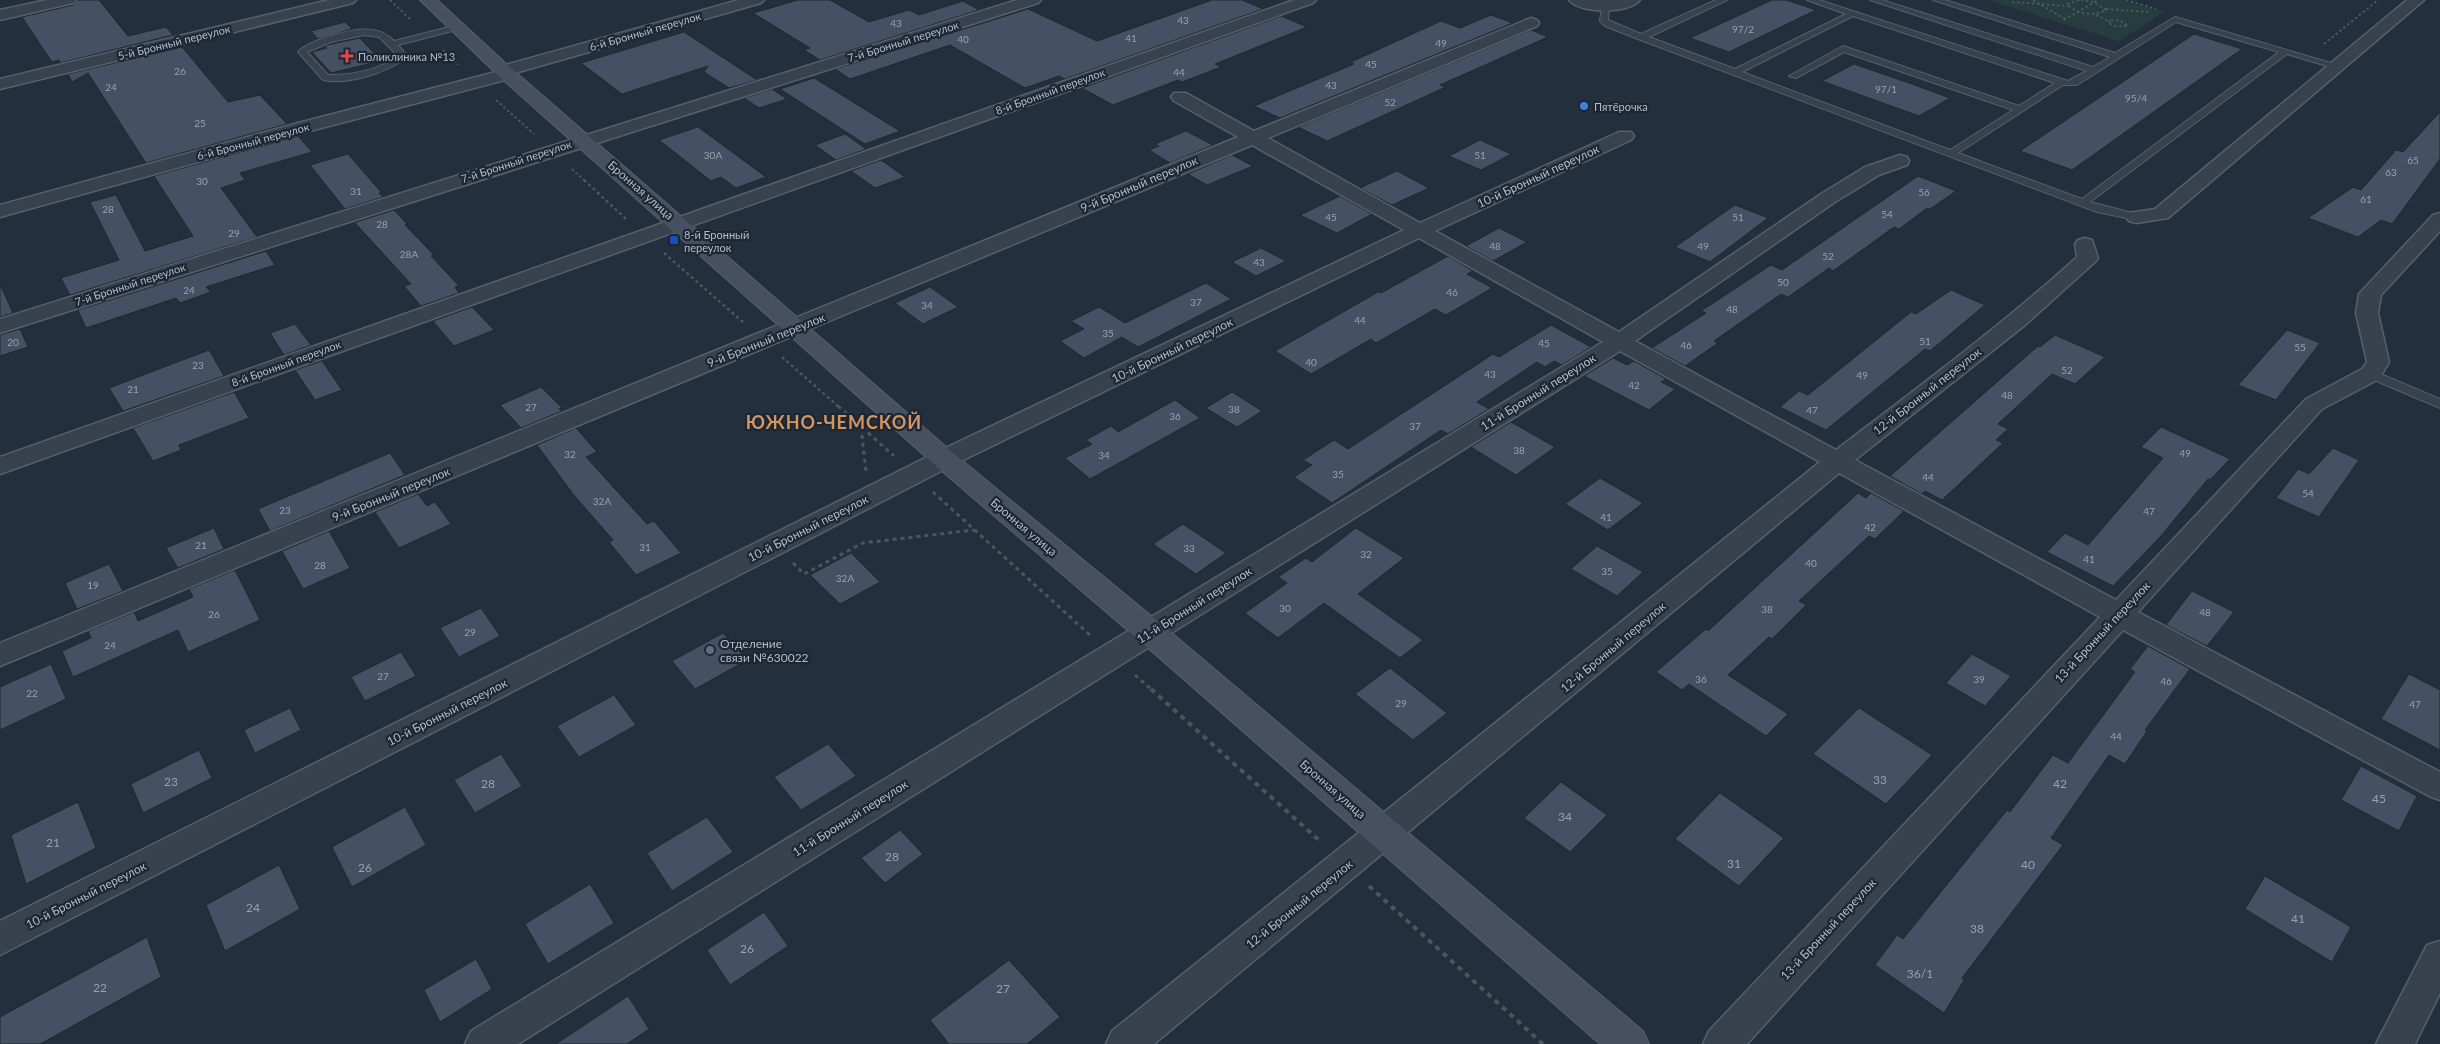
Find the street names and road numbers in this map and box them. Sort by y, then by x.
street label: 6-й Бронный переулок [588,9,703,53]
street label: 7-й Бронный переулок [846,18,960,64]
street label: 5-й Бронный переулок [116,22,232,62]
street label: 8-й Бронный переулок [993,65,1107,117]
street label: 6-й Бронный переулок [196,120,311,162]
street label: 7-й Бронный переулок [459,137,573,185]
street label: 10-й Бронный переулок [1475,141,1602,211]
street label: 9-й Бронный переулок [1078,152,1201,216]
street label: Бронная улица [605,157,677,223]
street label: 7-й Бронный переулок [73,260,187,308]
street label: 9-й Бронный переулок [705,309,828,371]
street label: 10-й Бронный переулок [1109,314,1236,386]
street label: 8-й Бронный переулок [229,337,343,389]
street label: 12-й Бронный переулок [1870,344,1985,438]
street label: 11-й Бронный переулок [1478,350,1599,434]
street label: 9-й Бронный переулок [330,463,453,525]
street label: 10-й Бронный переулок [745,491,871,565]
street label: Бронная улица [988,495,1060,559]
street label: 11-й Бронный переулок [1134,563,1255,647]
street label: 13-й Бронный переулок [2051,578,2153,686]
street label: 12-й Бронный переулок [1557,598,1669,696]
street label: 10-й Бронный переулок [384,675,510,749]
street label: Бронная улица [1297,756,1369,822]
street label: 11-й Бронный переулок [790,776,911,860]
street label: 12-й Бронный переулок [1243,856,1356,952]
street label: 10-й Бронный переулок [23,858,149,932]
street label: 13-й Бронный переулок [1777,875,1879,983]

